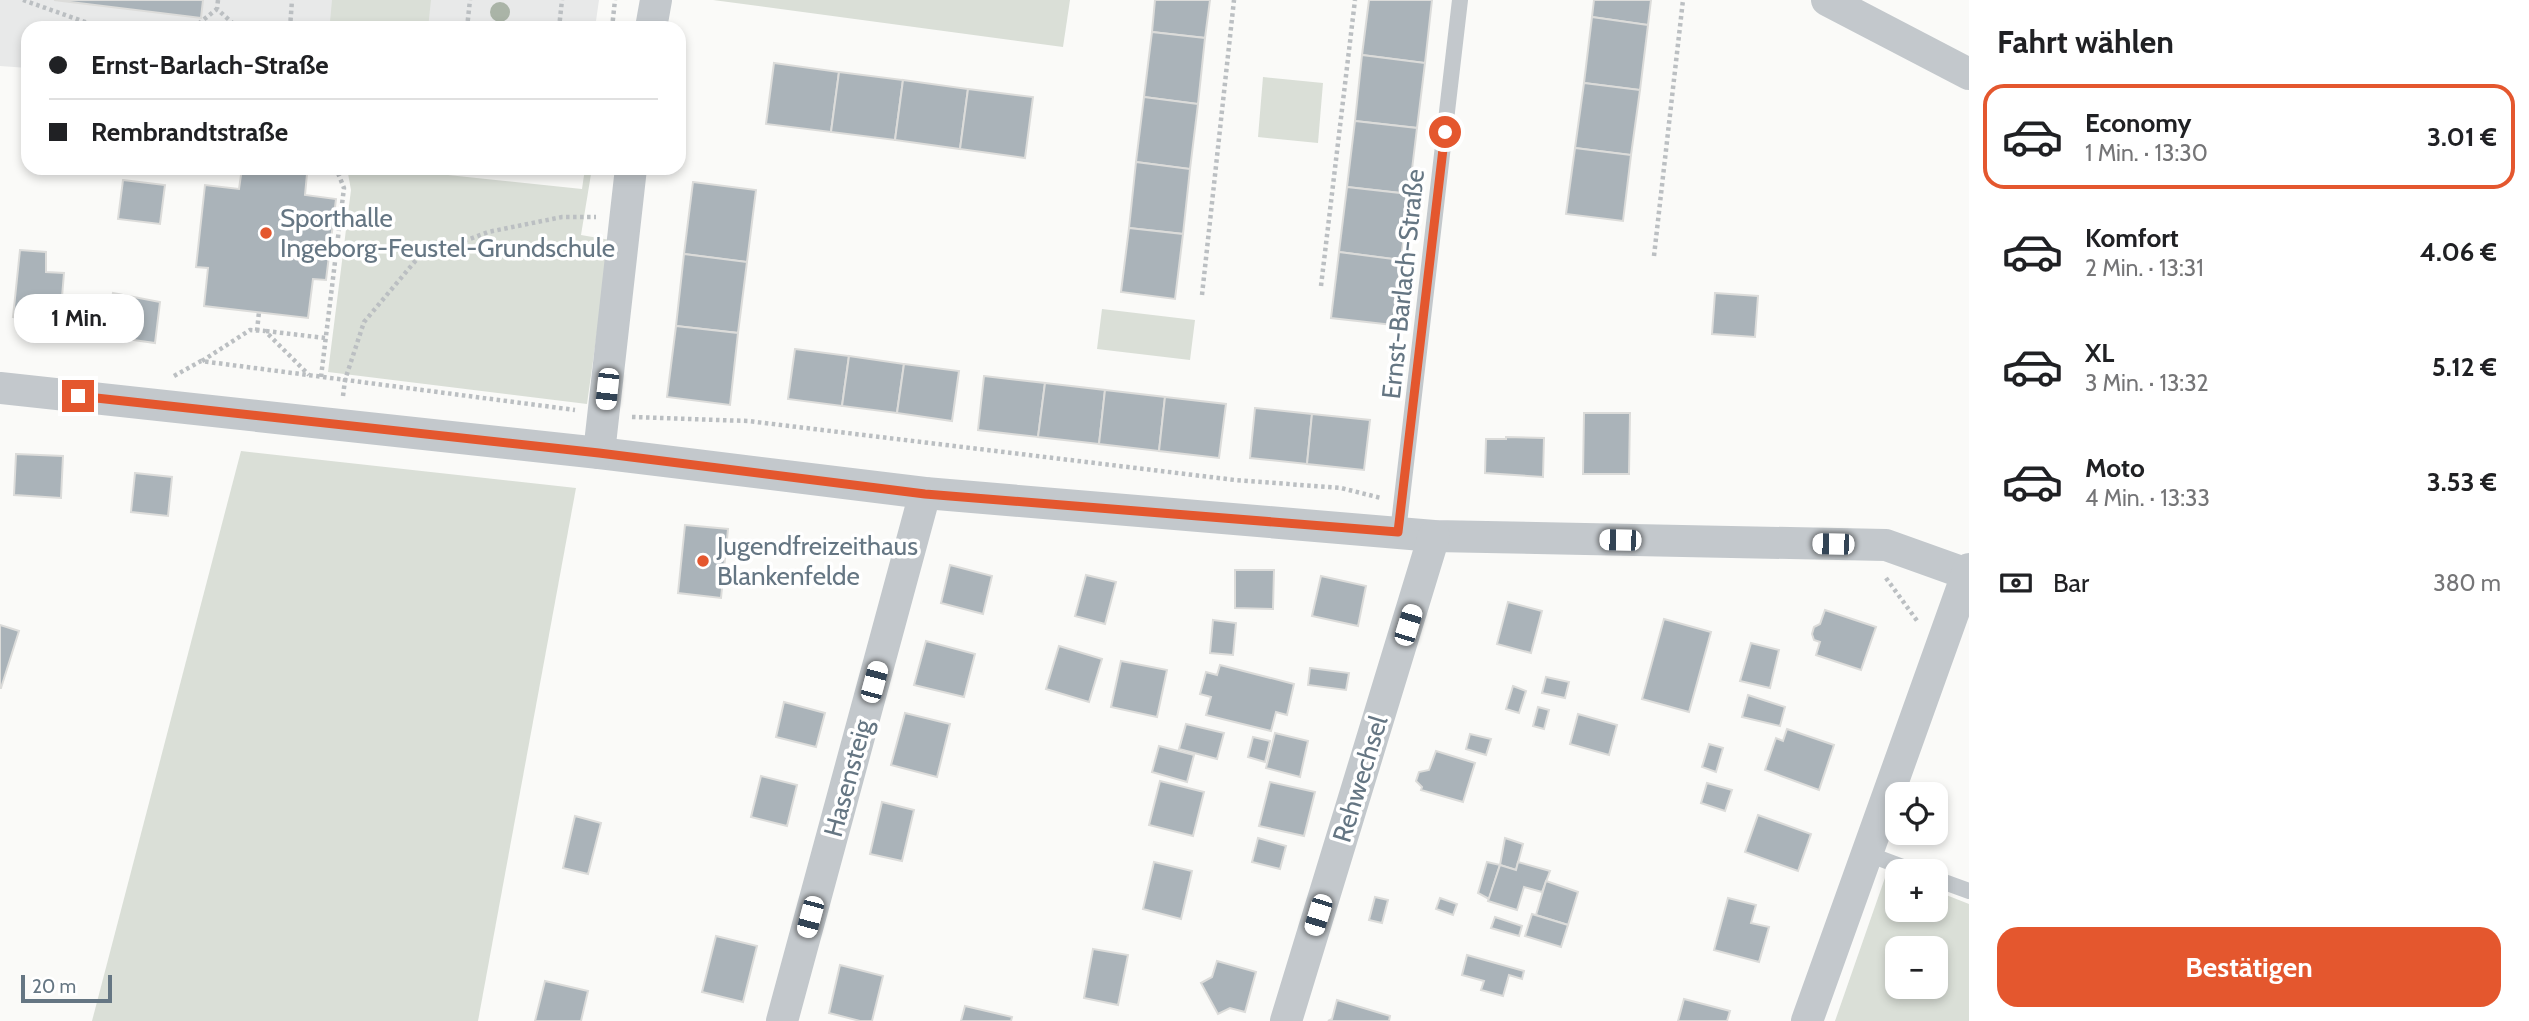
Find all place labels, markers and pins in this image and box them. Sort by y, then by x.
place label: Sporthalle Ingeborg-Feustel-Grundschule [280,202,615,264]
marker: Sporthalle Ingeborg-Feustel-Grundschule [258,225,274,241]
place label: Jugendfreizeithaus Blankenfelde [716,530,918,592]
marker: Jugendfreizeithaus Blankenfelde [695,553,711,569]

